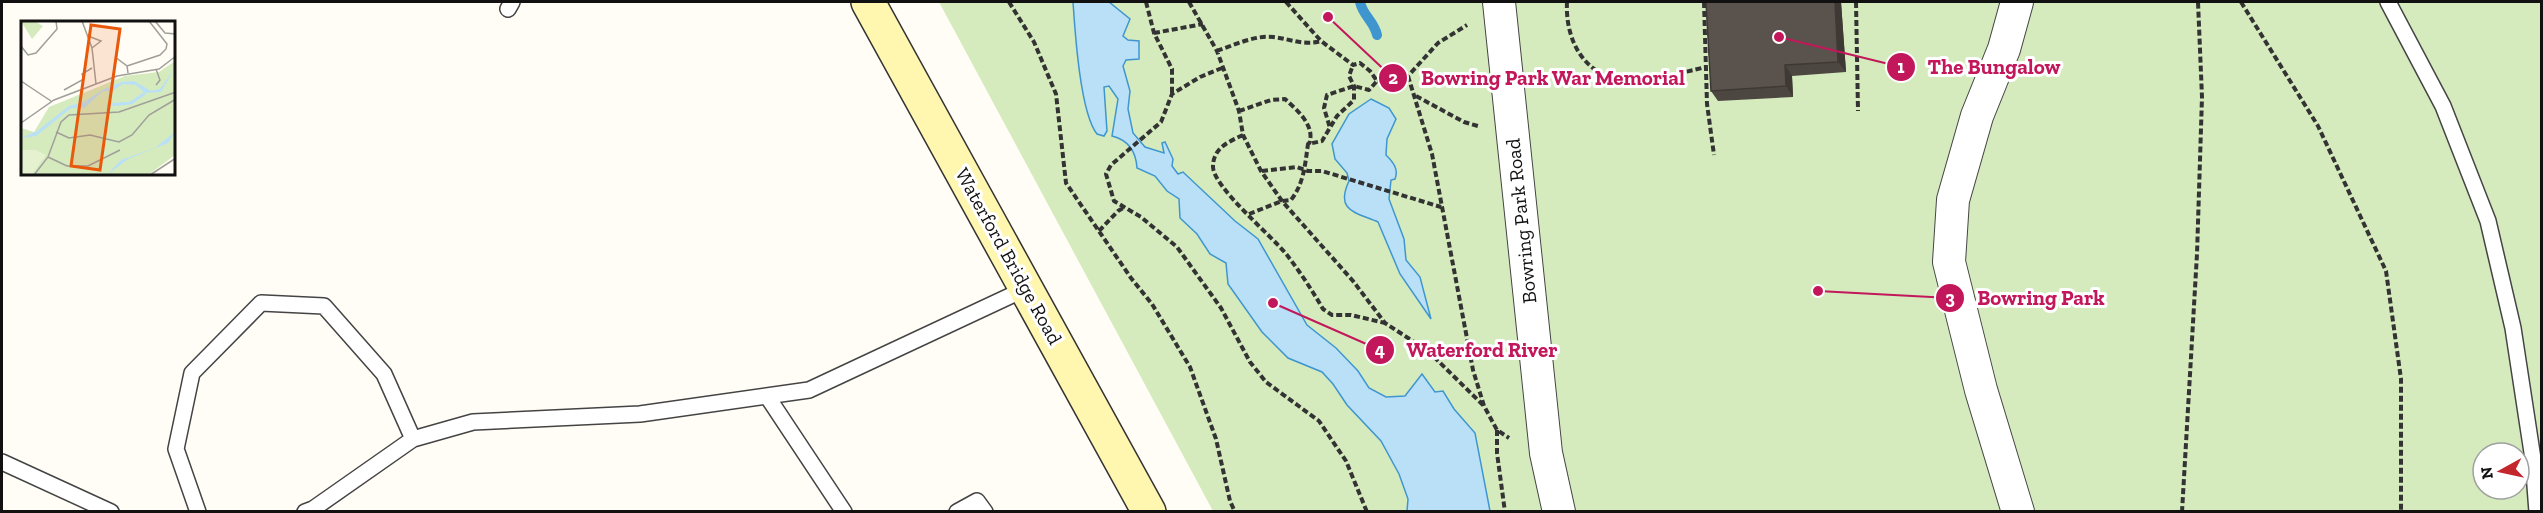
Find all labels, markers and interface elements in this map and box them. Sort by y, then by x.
inset map [21,21,176,176]
callout: The Bungalow [1886,47,2073,86]
text: The Bungalow [1928,54,2061,79]
text: 1 [1897,56,1905,78]
callout: Bowring Park War Memorial [1378,58,1697,97]
text: Bowring Park War Memorial [1421,65,1685,90]
text: 2 [1388,67,1398,89]
street label: Bowring Park Road [1500,137,1542,305]
street label: Waterford Bridge Road [950,164,1068,348]
callout: Bowring Park [1935,279,2116,318]
text: Bowring Park [1977,285,2105,310]
text: 3 [1945,287,1955,309]
callout: Waterford River [1365,330,1570,369]
text: Waterford River [1407,337,1557,362]
text: 4 [1375,339,1385,361]
north arrow [2471,441,2531,501]
text: N [2476,466,2497,480]

